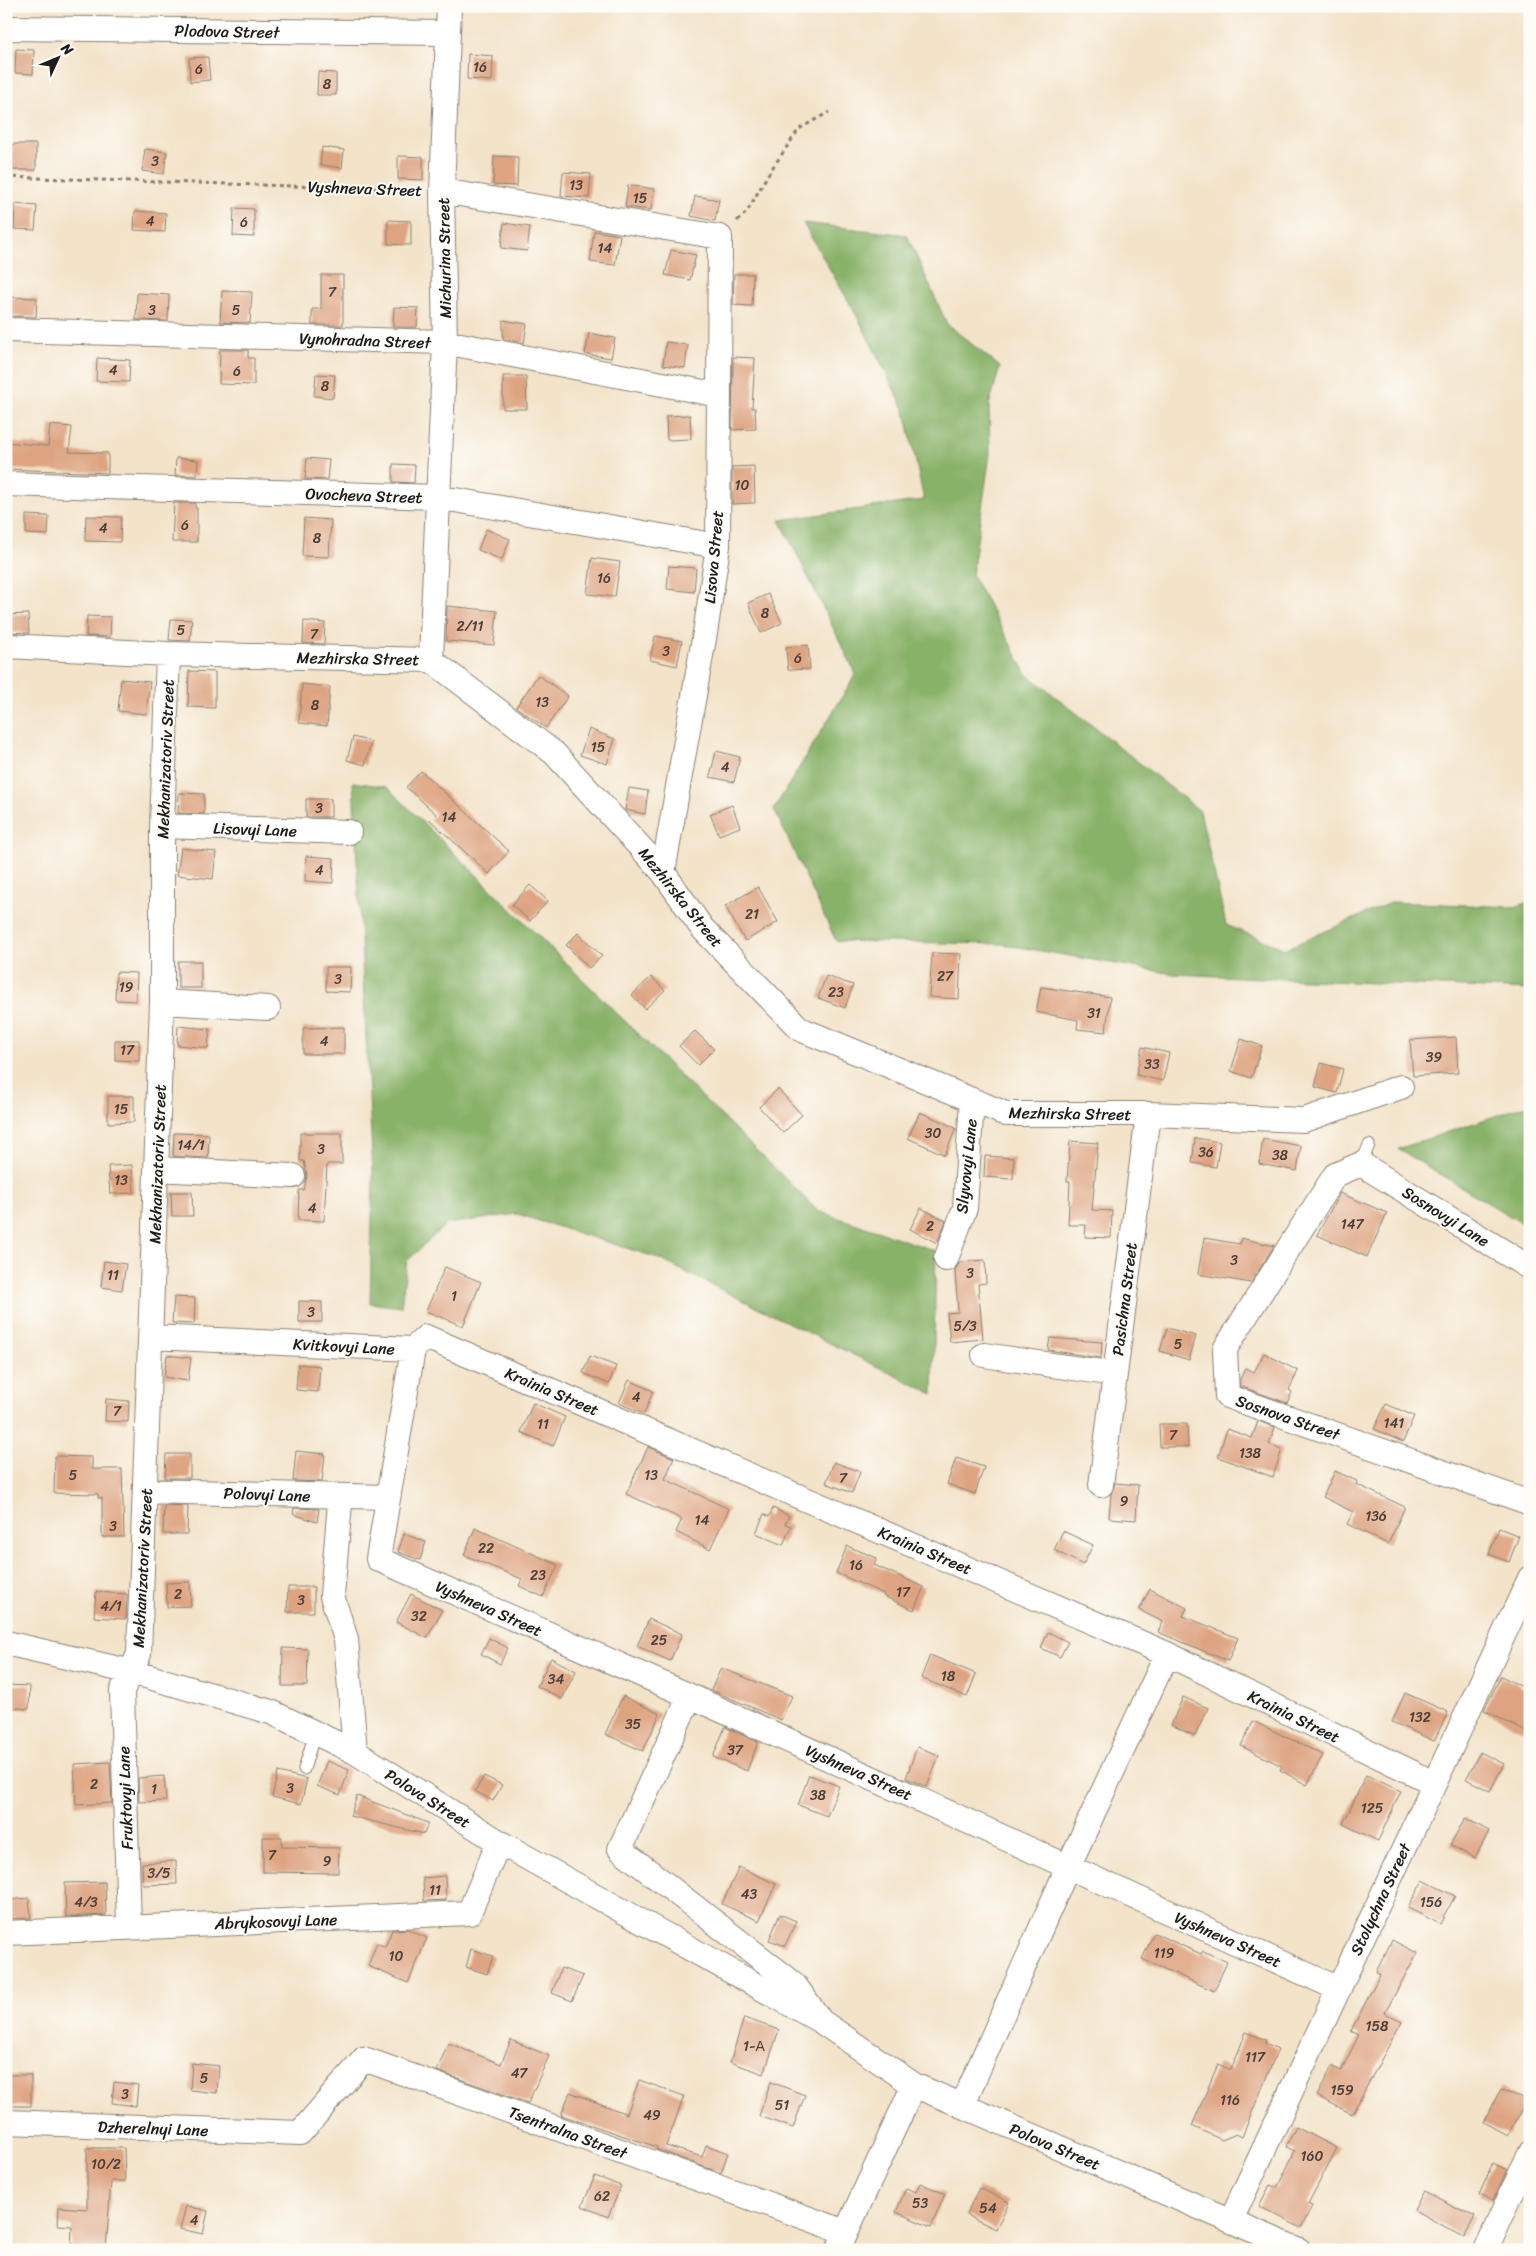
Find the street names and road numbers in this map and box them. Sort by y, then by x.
street label: Plodova Street [174,16,280,47]
street label: Vyshneva Street [307,172,423,205]
street label: Michurina Street [429,197,460,319]
street label: Vynohradna Street [299,324,432,357]
street label: Ovocheva Street [305,479,423,512]
street label: Lisova Street [695,509,732,605]
street label: Mezhirska Street [296,643,420,674]
street label: Mekhanizatoriv Street [148,679,183,839]
street label: Lisovyi Lane [213,814,297,845]
street label: Mezhirska Street [631,840,731,954]
street label: Mekhanizatoriv Street [140,1084,175,1244]
street label: Mezhirska Street [1008,1098,1132,1129]
street label: Slyvovyi Lane [947,1117,986,1215]
street label: Sosnovyi Lane [1396,1178,1495,1255]
street label: Pasichna Street [1103,1241,1146,1357]
street label: Kvitkovyi Lane [292,1329,396,1364]
street label: Krainia Street [500,1359,603,1424]
street label: Sosnova Street [1232,1386,1344,1449]
street label: Polovyi Lane [223,1478,311,1511]
street label: Mekhanizatoriv Street [124,1488,161,1649]
street label: Krainia Street [873,1518,976,1583]
street label: Vyshneva Street [431,1572,547,1645]
street label: Krainia Street [1243,1682,1345,1751]
street label: Vyshneva Street [801,1736,917,1809]
street label: Fruktovyi Lane [109,1746,142,1850]
street label: Polova Street [379,1761,476,1836]
street label: Stolychna Street [1342,1838,1419,1960]
street label: Vyshneva Street [1170,1903,1286,1976]
street label: Abrykosovyi Lane [213,1905,338,1938]
street label: Tsentralna Street [504,2098,632,2168]
street label: Dzherelnyi Lane [97,2112,209,2145]
street label: Polova Street [1005,2114,1105,2179]

